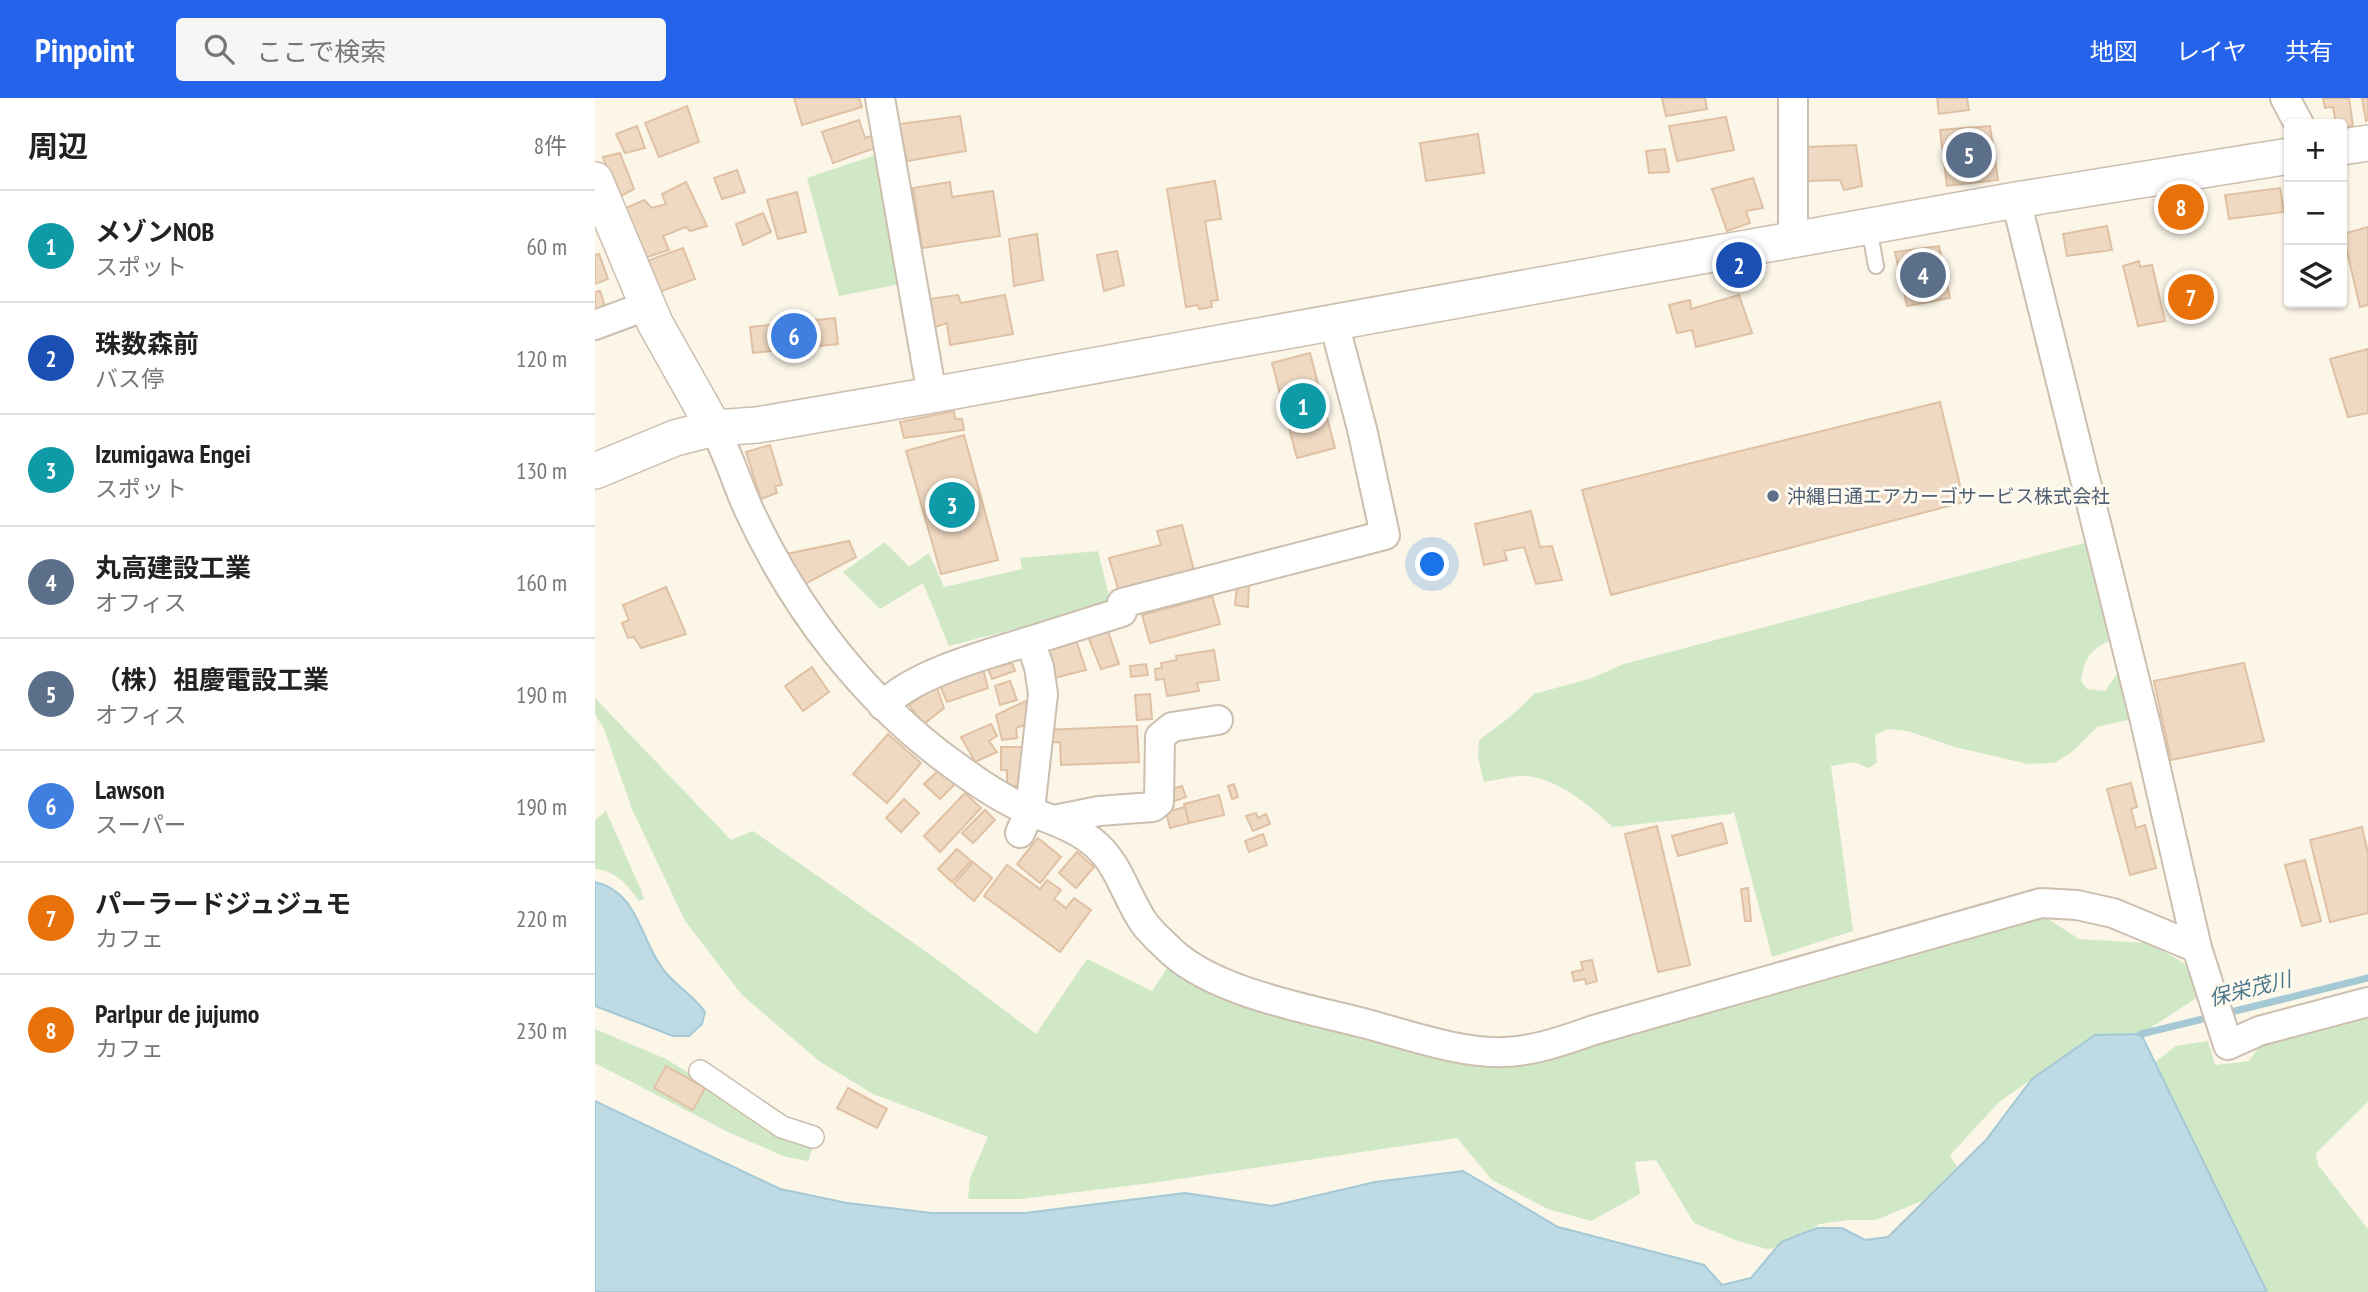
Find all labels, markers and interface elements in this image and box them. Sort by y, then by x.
search box [176,18,666,81]
text: Pinpoint [35,28,134,71]
icon: search [200,30,238,68]
text: ここで検索 [256,35,386,68]
text: 地図 [2090,36,2138,67]
text: レイヤ [2176,36,2247,67]
text: 共有 [2285,36,2333,67]
map controls [2284,119,2347,308]
button: + [2284,119,2347,182]
text: 周辺 [28,126,88,165]
pin: 5 [1946,129,1992,181]
text: 8件 [534,131,567,160]
pin: 8 [2158,181,2204,233]
button: − [2284,182,2347,245]
text: メゾンNOB [95,215,214,248]
text: 1 [46,232,57,261]
text: 60 m [526,232,567,261]
pin: 2 [1716,239,1762,291]
button: layers [2284,245,2347,308]
pin: 4 [1900,249,1946,301]
text: スポット [95,252,187,281]
pin: 7 [2168,271,2214,323]
pin: 6 [771,310,817,362]
text: 珠数森前 [95,327,199,360]
text: 2 [46,344,57,373]
text: 120 m [516,344,567,373]
text: バス停 [95,364,164,393]
pin: 1 [1280,380,1326,432]
text: Izumigawa Engei [95,437,251,470]
text: 3 [46,456,57,485]
text: 130 m [516,456,567,485]
text: スポット [95,474,187,503]
pin: 3 [929,479,975,531]
place label: 沖縄日通エアカーゴサービス株式会社 [1787,484,2110,508]
marker: 沖縄日通エアカーゴサービス株式会社 [1765,488,1781,504]
your location [1415,547,1449,581]
text: 丸高建設工業 [95,551,251,584]
text: 4 [46,568,57,597]
text: 160 m [516,568,567,597]
text: オフィス [95,588,187,617]
text: （株）祖慶電設工業 [95,663,329,696]
text: 5 [46,680,57,709]
text: 190 m [516,680,567,709]
text: オフィス [95,700,187,729]
text: Lawson [95,773,165,806]
text: 6 [46,792,57,821]
text: 190 m [516,792,567,821]
text: スーパー [95,810,187,839]
text: パーラードジュジュモ [95,887,351,920]
text: 7 [46,904,57,933]
text: 220 m [516,904,567,933]
text: カフェ [95,924,164,953]
water label: 保栄茂川 [2206,965,2296,1012]
text: Parlpur de jujumo [95,997,259,1030]
text: 8 [46,1016,57,1045]
text: 230 m [516,1016,567,1045]
text: カフェ [95,1034,164,1063]

